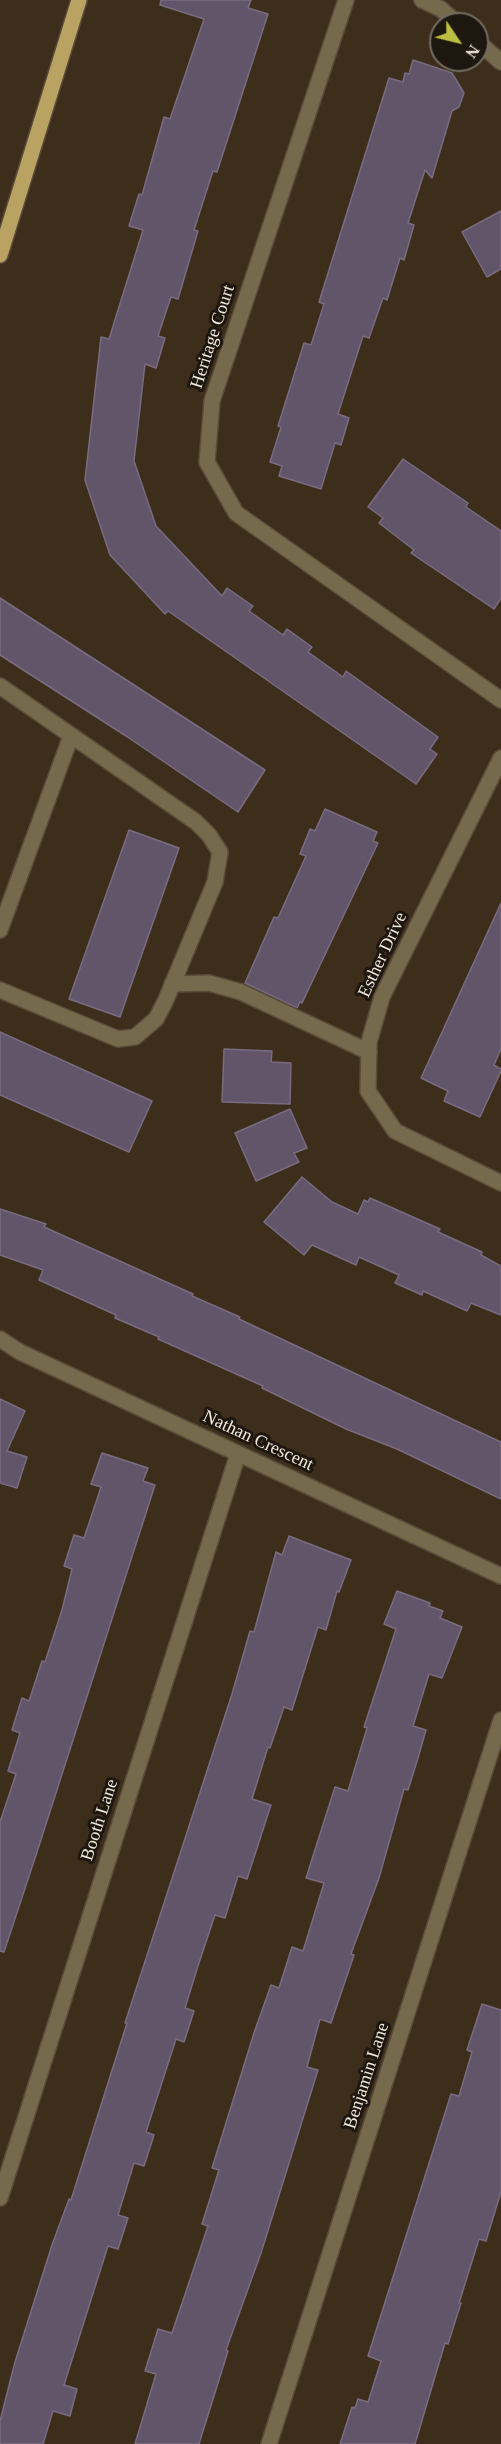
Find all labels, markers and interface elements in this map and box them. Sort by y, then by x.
north arrow [429,12,489,72]
text: N [462,42,483,61]
street label: Heritage Court [186,283,240,391]
street label: Esther Drive [354,909,412,1001]
street label: Nathan Crescent [199,1406,317,1476]
street label: Booth Lane [77,1776,123,1864]
street label: Benjamin Lane [340,2020,394,2132]

